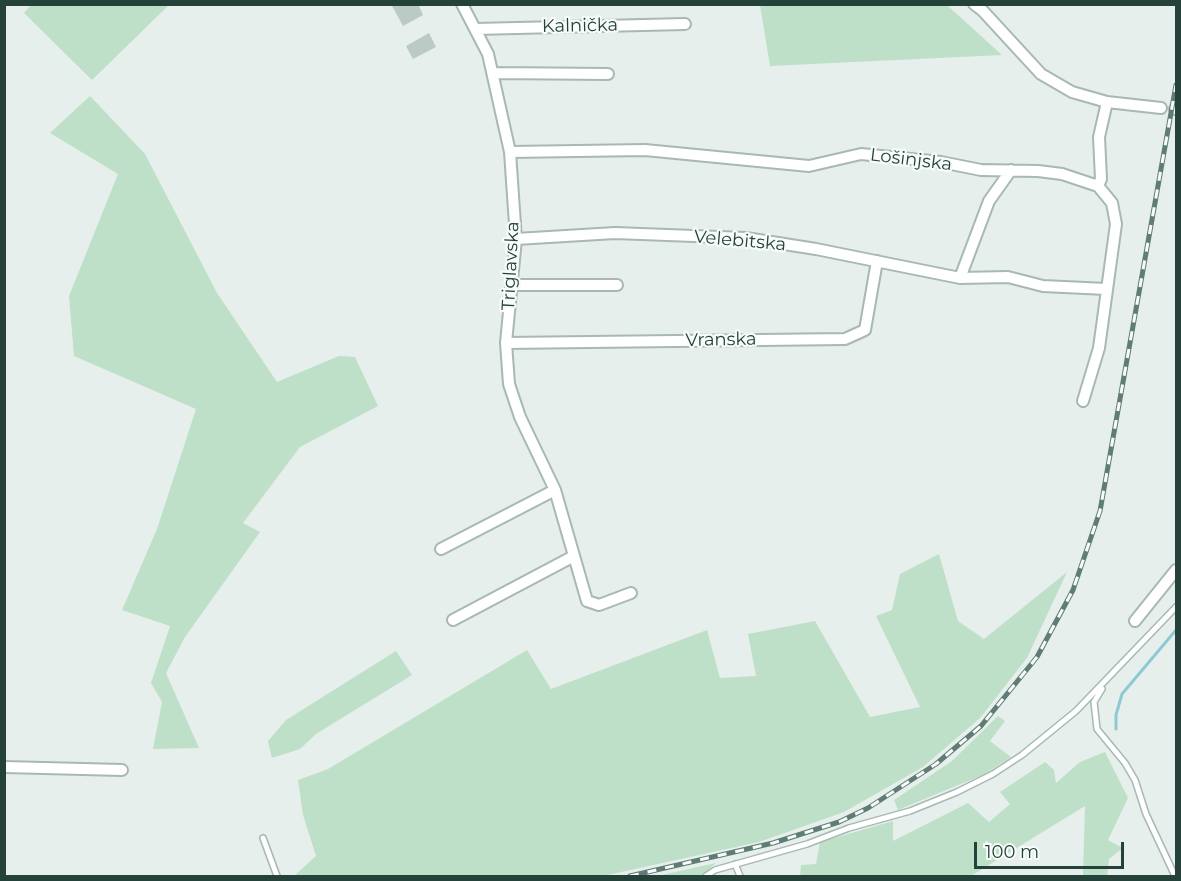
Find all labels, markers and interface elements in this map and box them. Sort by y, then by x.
street label: Kalnička [542,15,618,37]
street label: Lošinjska [869,144,953,176]
street label: Triglavska [498,221,524,311]
street label: Velebitska [693,226,787,256]
street label: Vranska [685,329,757,351]
scale bar [977,830,1127,868]
text: 100 m [985,841,1039,863]

